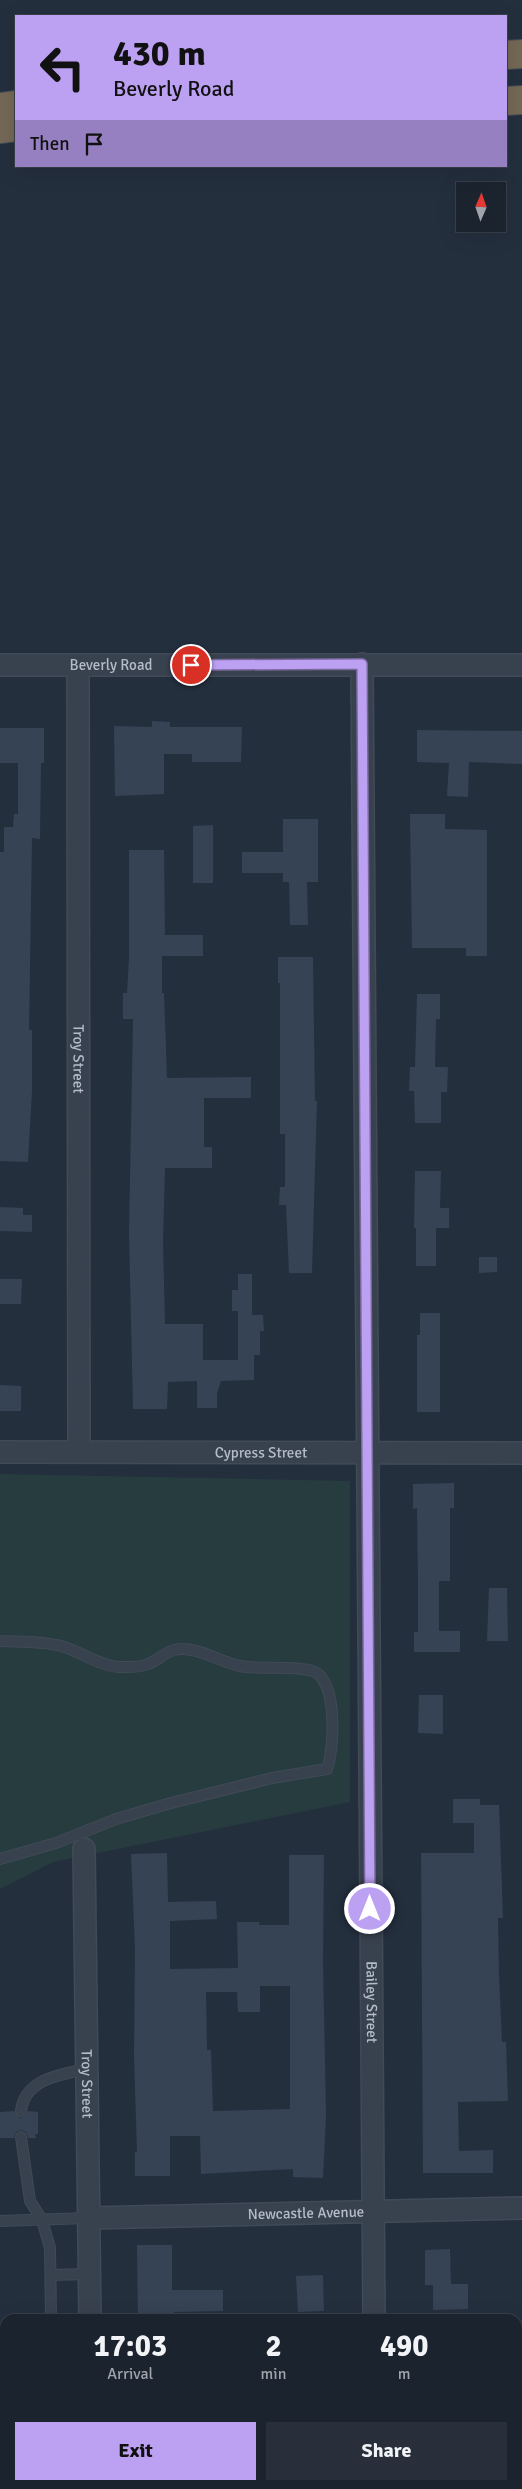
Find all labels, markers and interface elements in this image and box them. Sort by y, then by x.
text: 430 m [113,32,206,75]
icon: left [30,35,95,100]
text: Beverly Road [113,75,234,102]
icon: arrive [80,130,108,158]
text: Then [30,132,70,156]
north arrow [456,182,506,232]
map controls [456,182,506,232]
pin [170,644,212,686]
icon: arrive [177,651,205,679]
street label: Beverly Road [70,656,152,674]
street label: Troy Street [69,1025,88,1093]
street label: Cypress Street [215,1443,307,1462]
position arrow [343,1882,395,1934]
street label: Bailey Street [362,1961,381,2043]
street label: Troy Street [78,2049,96,2119]
street label: Newcastle Avenue [247,2203,364,2223]
text: 17:03 [93,2328,167,2365]
text: 2 [265,2328,282,2365]
text: 490 [380,2328,428,2365]
text: Arrival [107,2364,153,2384]
text: min [261,2364,286,2384]
text: m [398,2364,411,2384]
button: Exit [15,2422,256,2480]
button: Share [266,2422,507,2480]

